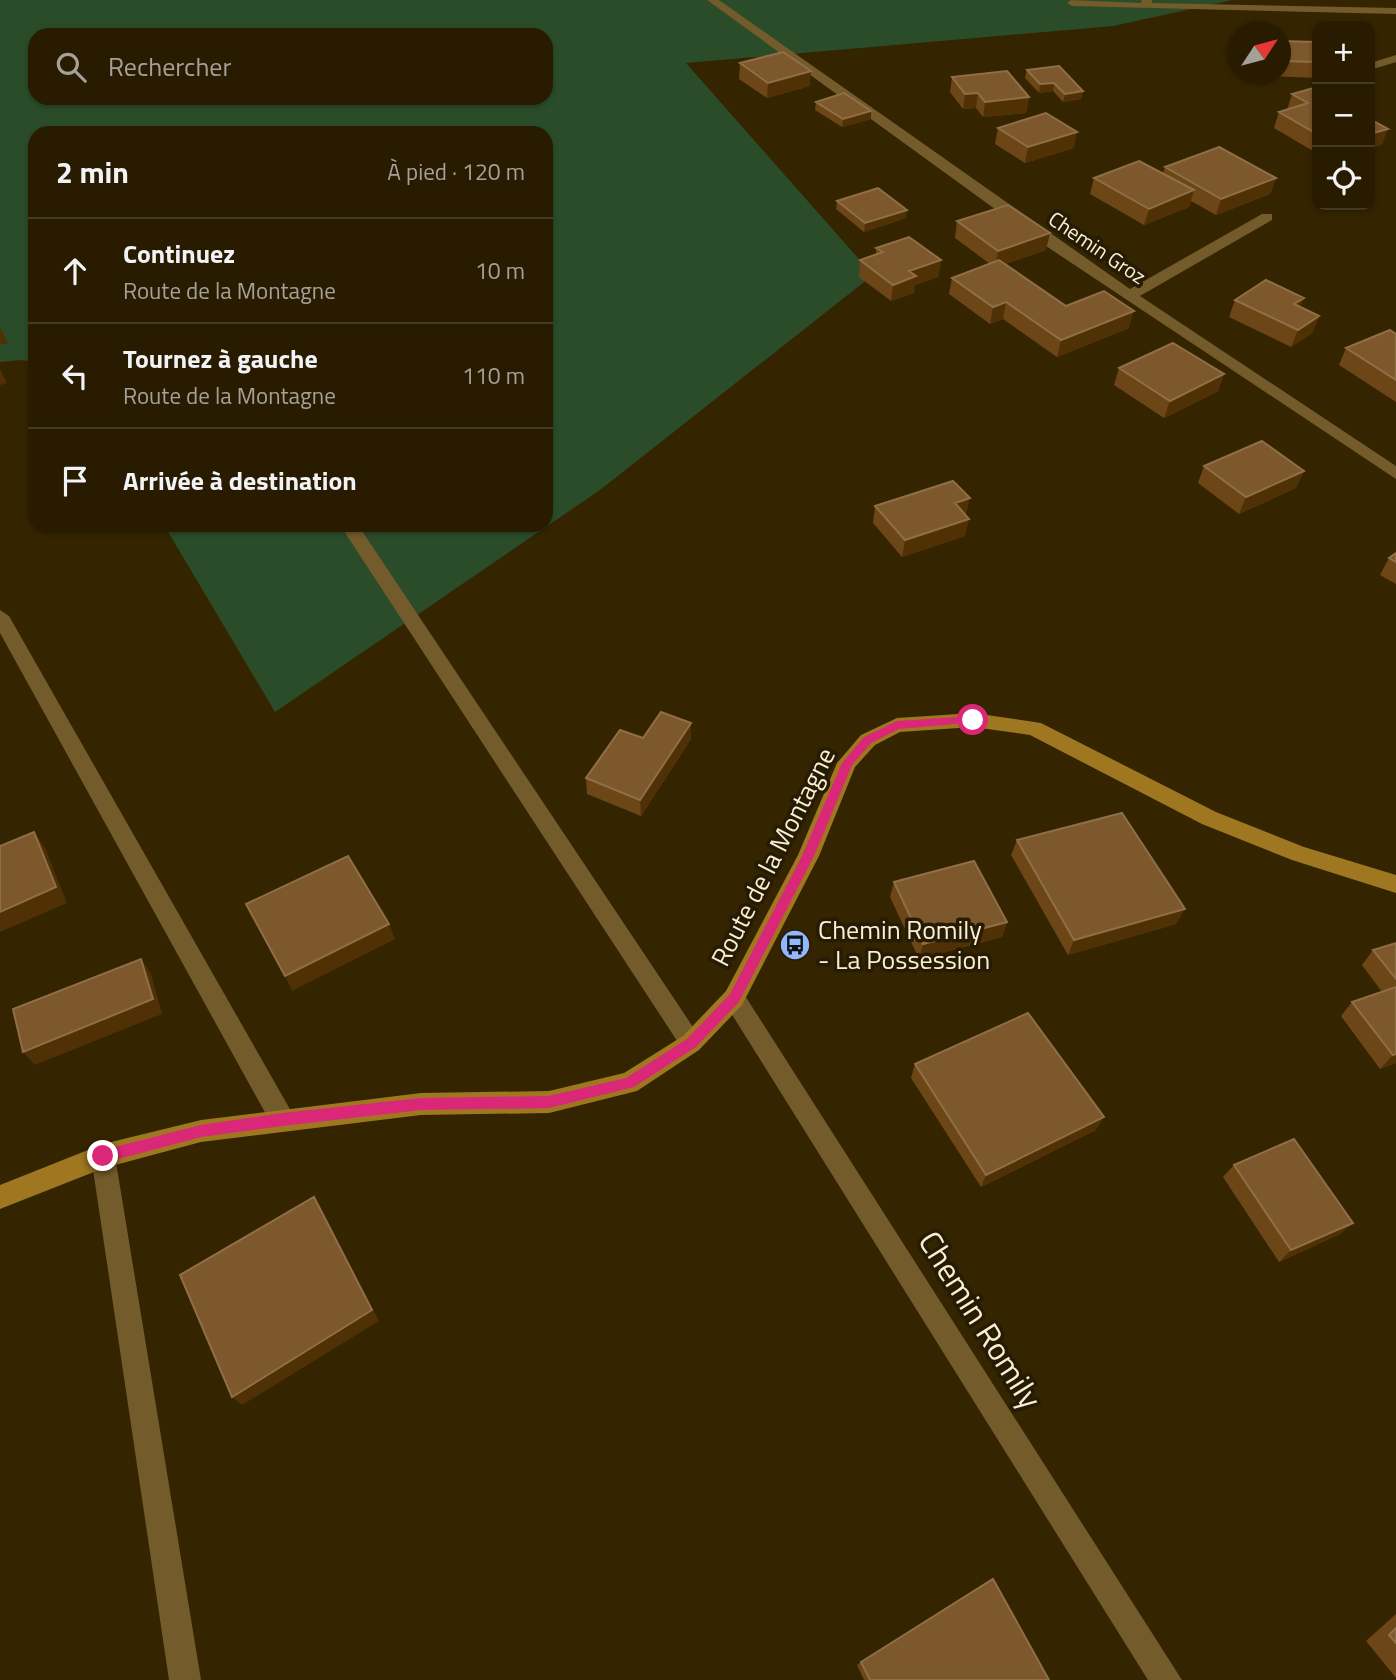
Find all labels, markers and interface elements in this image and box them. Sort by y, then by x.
north arrow [1228,21,1291,84]
map controls [1312,21,1375,210]
button: + [1312,21,1375,84]
search box [28,28,553,105]
text: Rechercher [108,47,232,86]
icon: search [52,48,90,86]
button: − [1312,84,1375,147]
button: locate [1312,147,1375,210]
text: 2 min [56,149,129,195]
text: À pied · 120 m [387,154,525,189]
street label: Chemin Groz [1042,203,1153,292]
text: Continuez [123,234,235,273]
icon: ahead [56,252,94,290]
text: 10 m [475,253,525,288]
text: Route de la Montagne [123,273,336,308]
text: Tournez à gauche [123,339,318,378]
icon: left [56,357,94,395]
text: 110 m [462,358,525,393]
text: Route de la Montagne [123,378,336,413]
text: Arrivée à destination [123,461,357,500]
icon: arrive [56,462,94,500]
route start [957,704,988,735]
street label: Route de la Montagne [701,741,845,973]
place label: Chemin Romily - La Possession [818,910,990,979]
bus stop icon: Chemin Romily - La Possession [778,928,812,962]
route end [87,1140,118,1171]
street label: Chemin Romily [907,1221,1055,1418]

